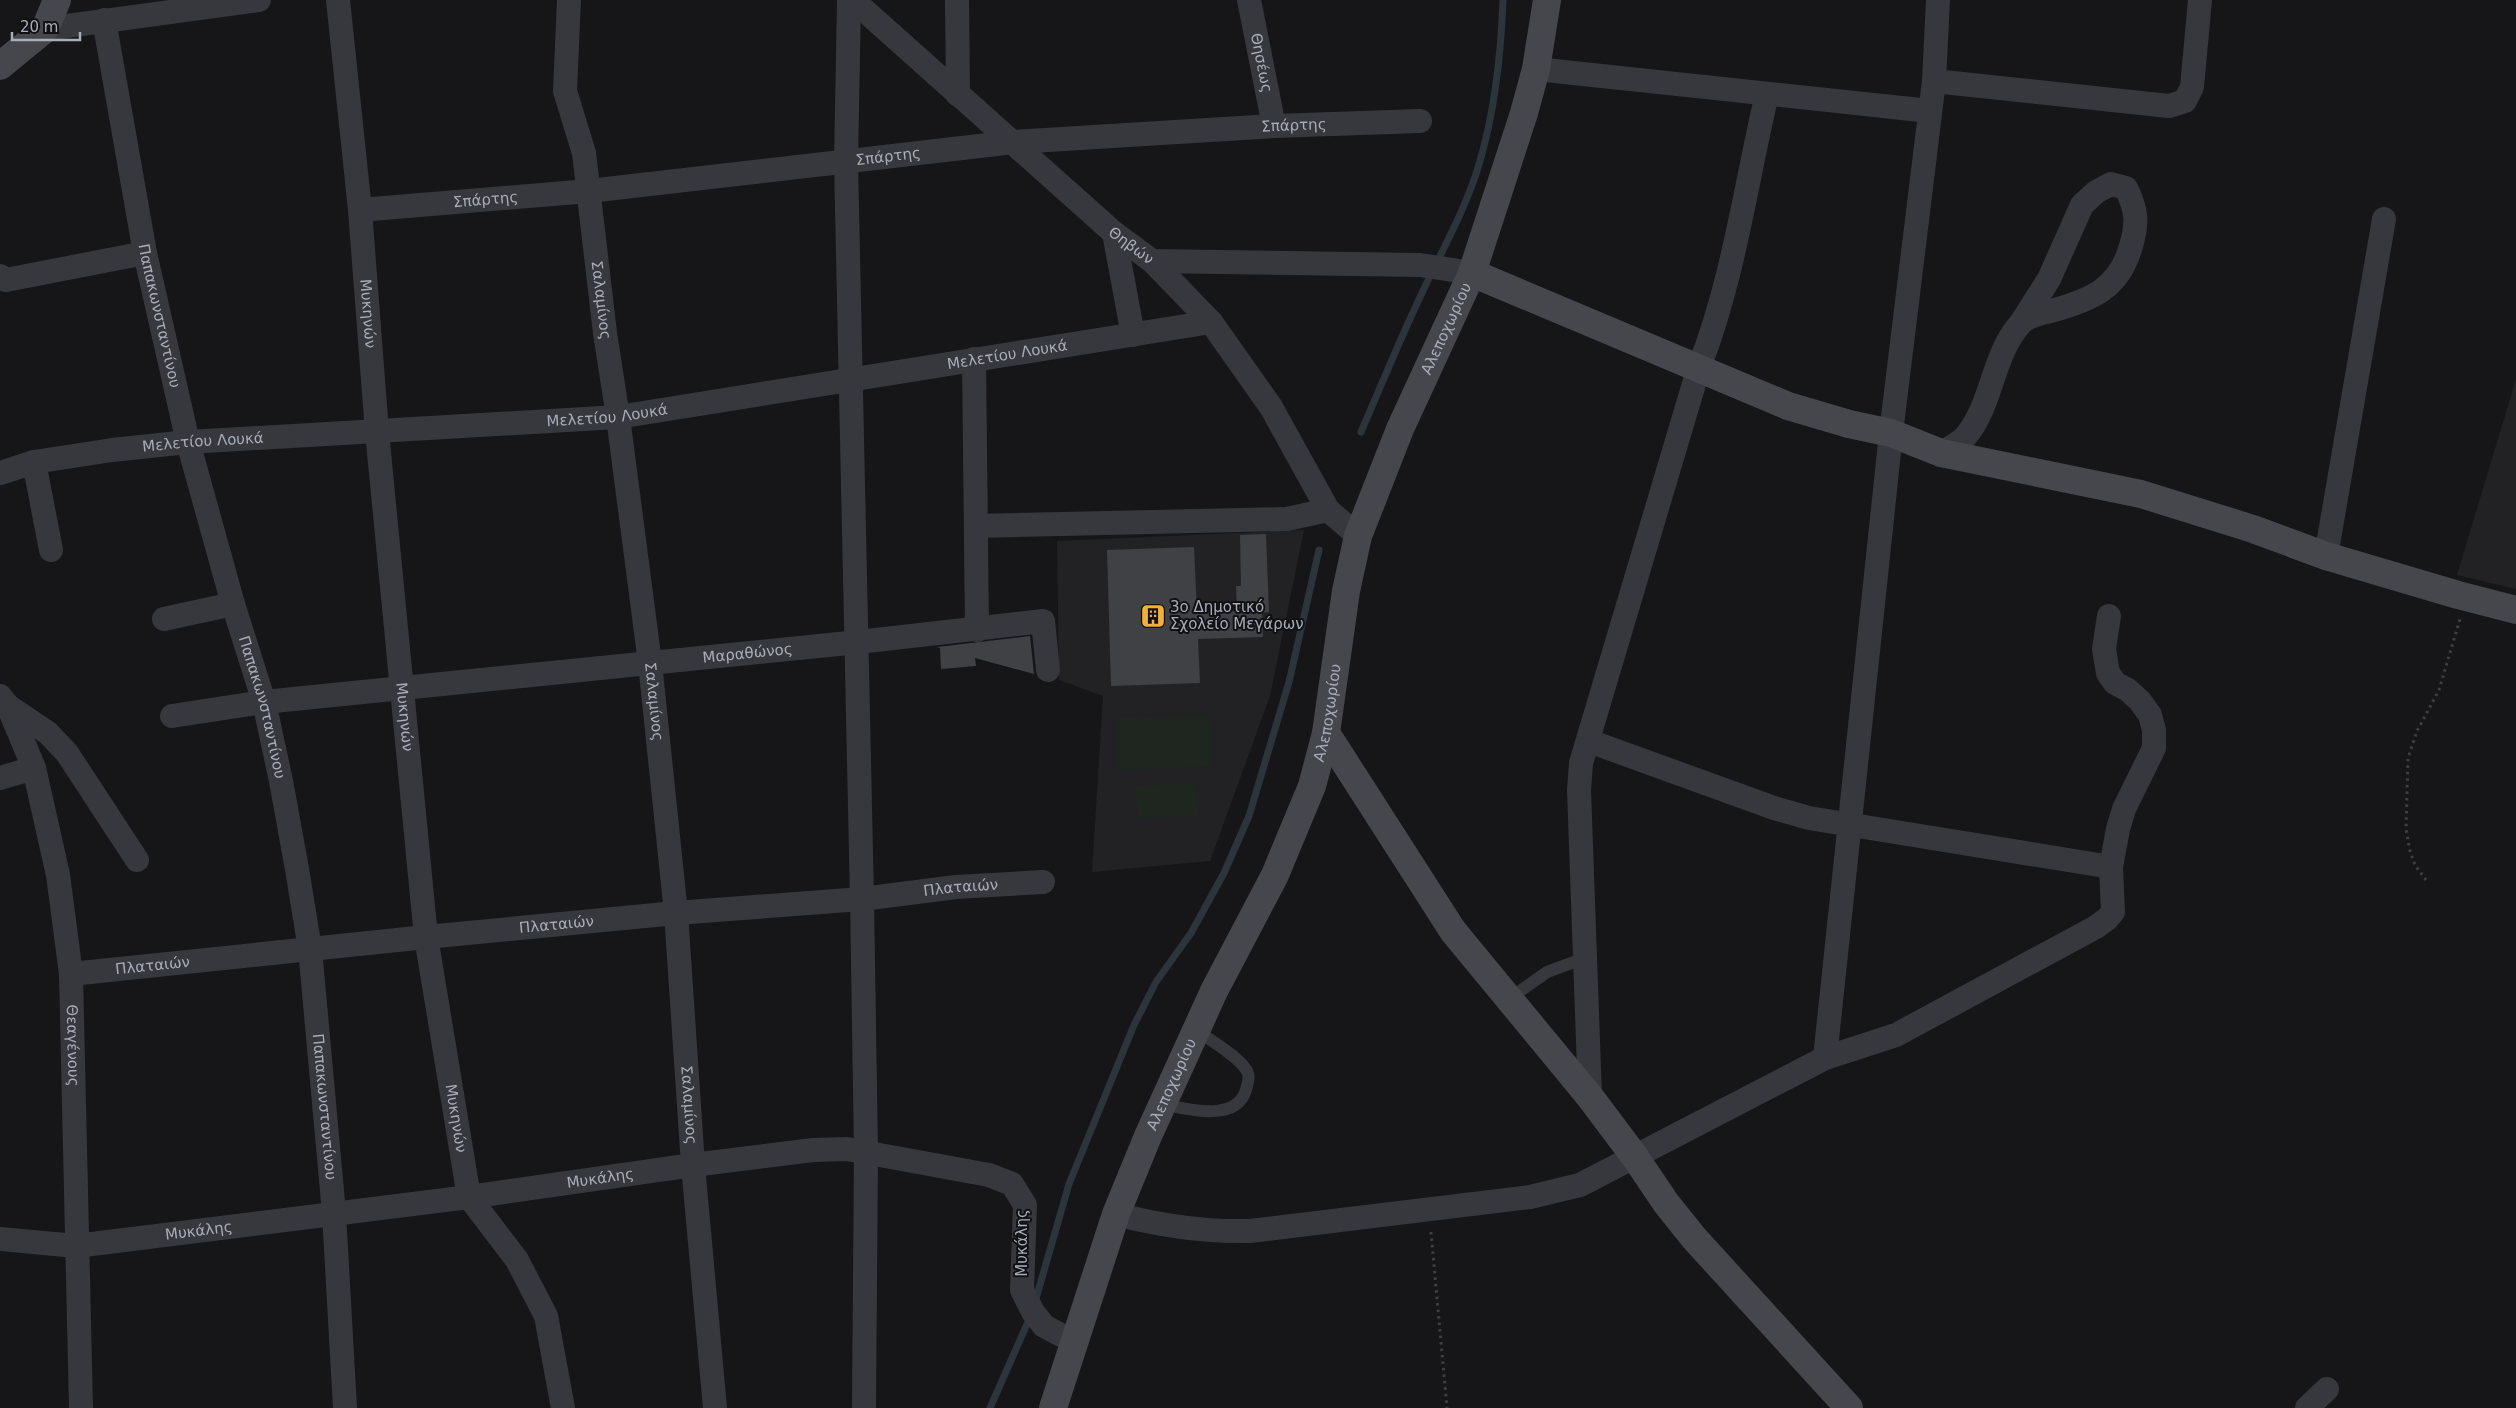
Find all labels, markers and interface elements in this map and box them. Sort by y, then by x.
scale bar [12,10,80,42]
text: 20 m [20,18,58,36]
street label: Θησέως [1247,31,1276,94]
street label: Σπάρτης [1261,115,1327,136]
street label: Σπάρτης [855,144,922,169]
street label: Σπάρτης [452,188,519,211]
street label: Θηβών [1105,223,1157,268]
street label: Παπακωνσταντίνου [135,242,184,390]
street label: Σαλαμίνος [588,260,615,341]
street label: Μυκηνών [356,278,380,349]
street label: Αλεποχωρίου [1417,280,1475,377]
street label: Μελετίου Λουκά [946,336,1069,373]
street label: Μελετίου Λουκά [546,400,669,430]
street label: Μελετίου Λουκά [141,429,264,456]
place label: 3ο Δημοτικό Σχολείο Μεγάρων [1170,598,1304,633]
building icon: 3ο Δημοτικό Σχολείο Μεγάρων [1140,603,1166,629]
street label: Παπακωνσταντίνου [235,634,289,780]
street label: Μαραθώνος [702,640,793,667]
street label: Σαλαμίνος [641,661,667,742]
street label: Αλεποχωρίου [1310,663,1345,764]
street label: Μυκηνών [392,681,417,752]
street label: Πλαταιών [922,876,999,900]
street label: Πλαταιών [518,912,595,937]
street label: Πλαταιών [114,953,191,978]
street label: Θεαγένους [63,1004,83,1087]
street label: Παπακωνσταντίνου [309,1033,340,1181]
street label: Αλεποχωρίου [1143,1036,1200,1133]
street label: Σαλαμίνος [677,1065,701,1145]
street label: Μυκηνών [441,1083,471,1154]
street label: Μυκάλης [566,1165,635,1192]
street label: Μυκάλης [1013,1209,1031,1277]
street label: Μυκάλης [164,1218,233,1244]

